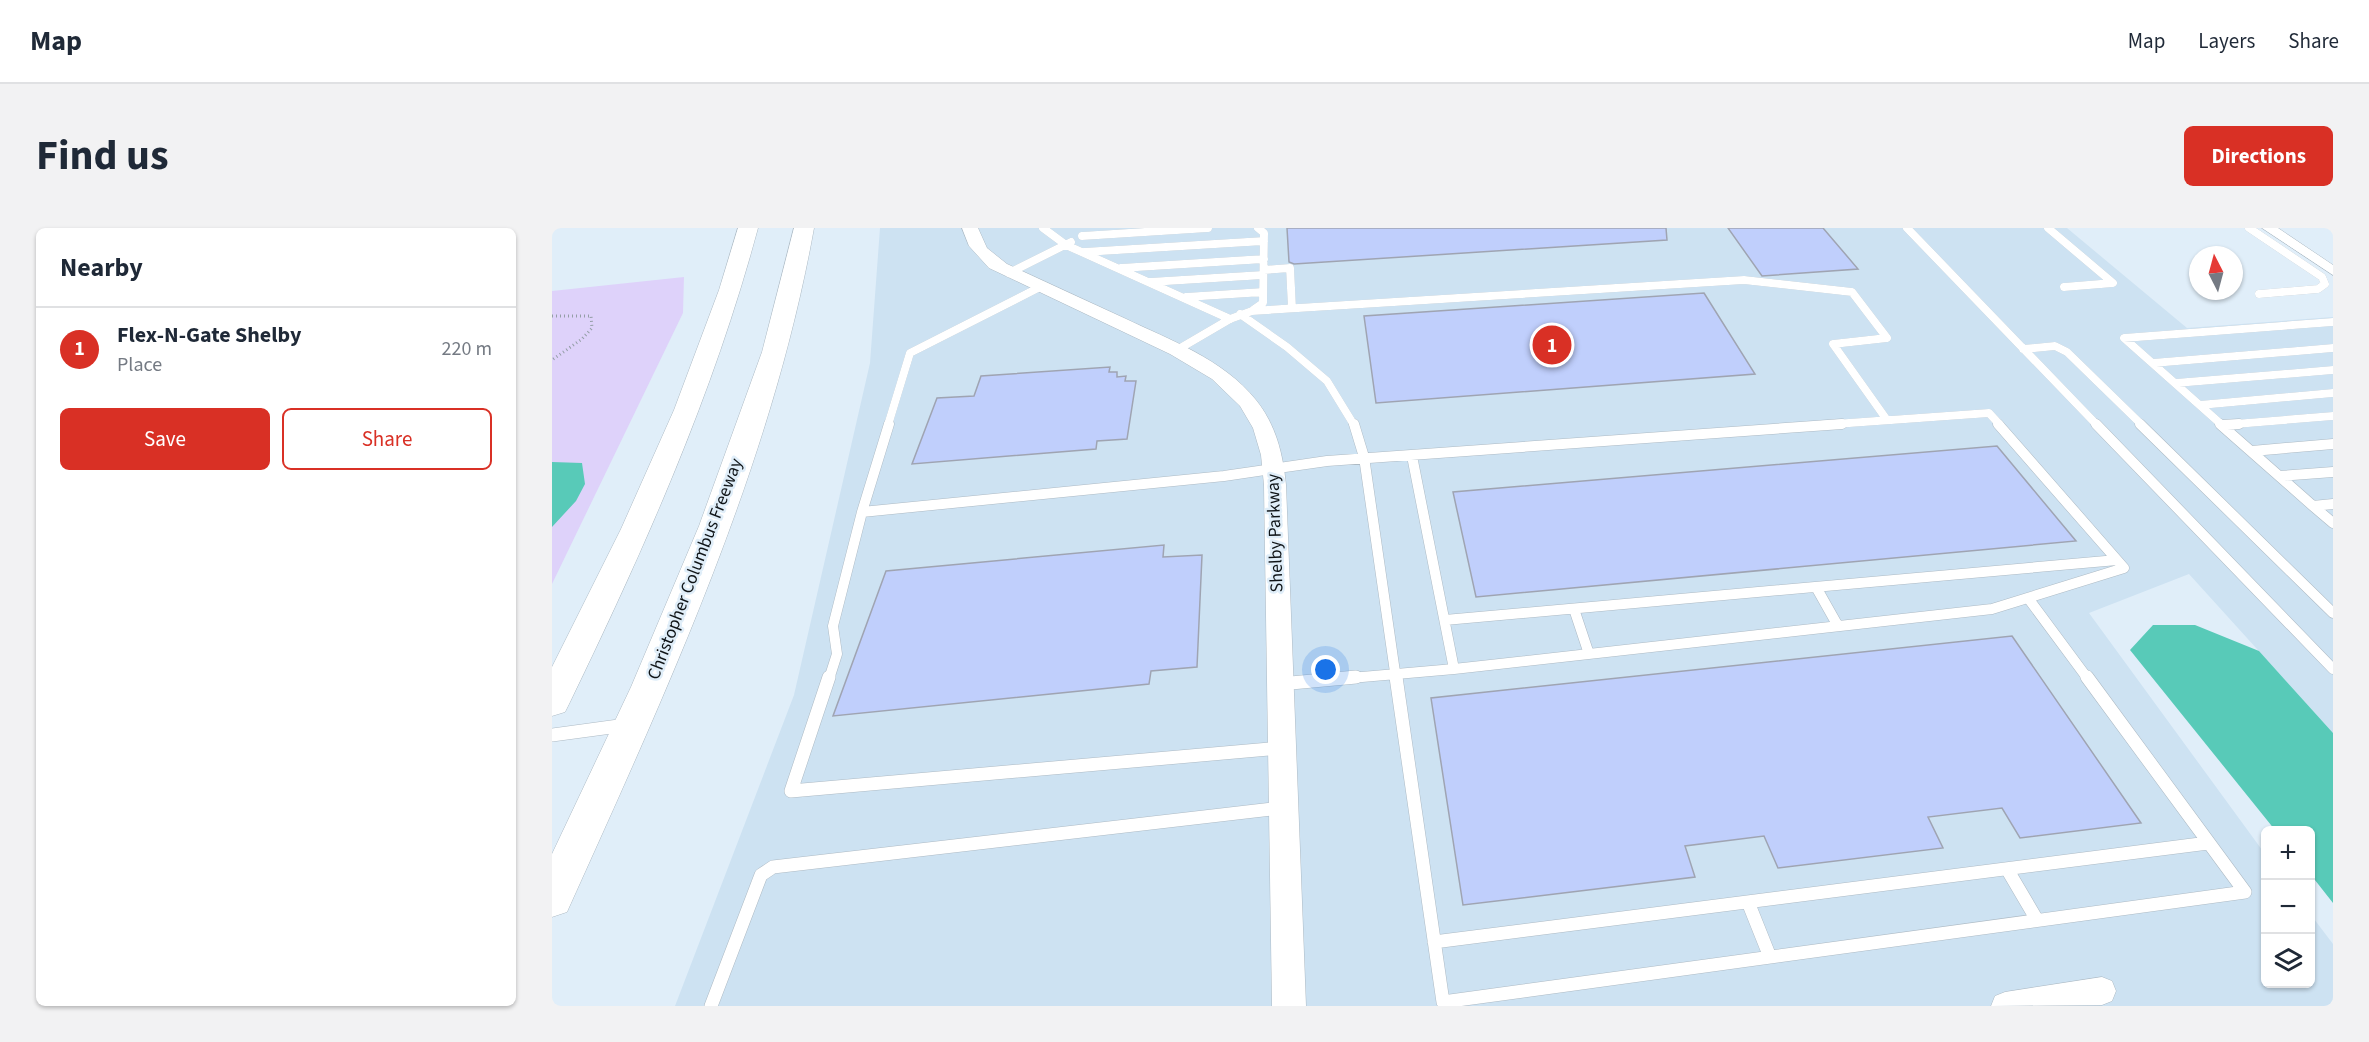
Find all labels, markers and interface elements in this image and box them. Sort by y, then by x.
text: Map [30,21,82,61]
text: Map [2128,26,2165,56]
text: Layers [2198,26,2255,56]
text: Share [2288,26,2339,56]
text: Find us [36,126,169,186]
button: Directions [2184,126,2333,186]
north arrow [2189,246,2243,300]
text: Nearby [60,249,143,286]
text: Flex-N-Gate Shelby [117,319,301,351]
pin: 1 [1532,322,1572,368]
text: 1 [74,335,85,363]
text: 220 m [442,335,492,363]
text: Place [117,351,162,379]
button: Save [60,408,270,470]
button: Share [282,408,492,470]
street label: Christopher Columbus Freeway [641,454,749,683]
street label: Shelby Parkway [1260,473,1290,593]
your location [1311,655,1340,684]
map controls [2261,826,2315,988]
button: + [2261,826,2315,880]
button: − [2261,880,2315,934]
button: layers [2261,934,2315,988]

